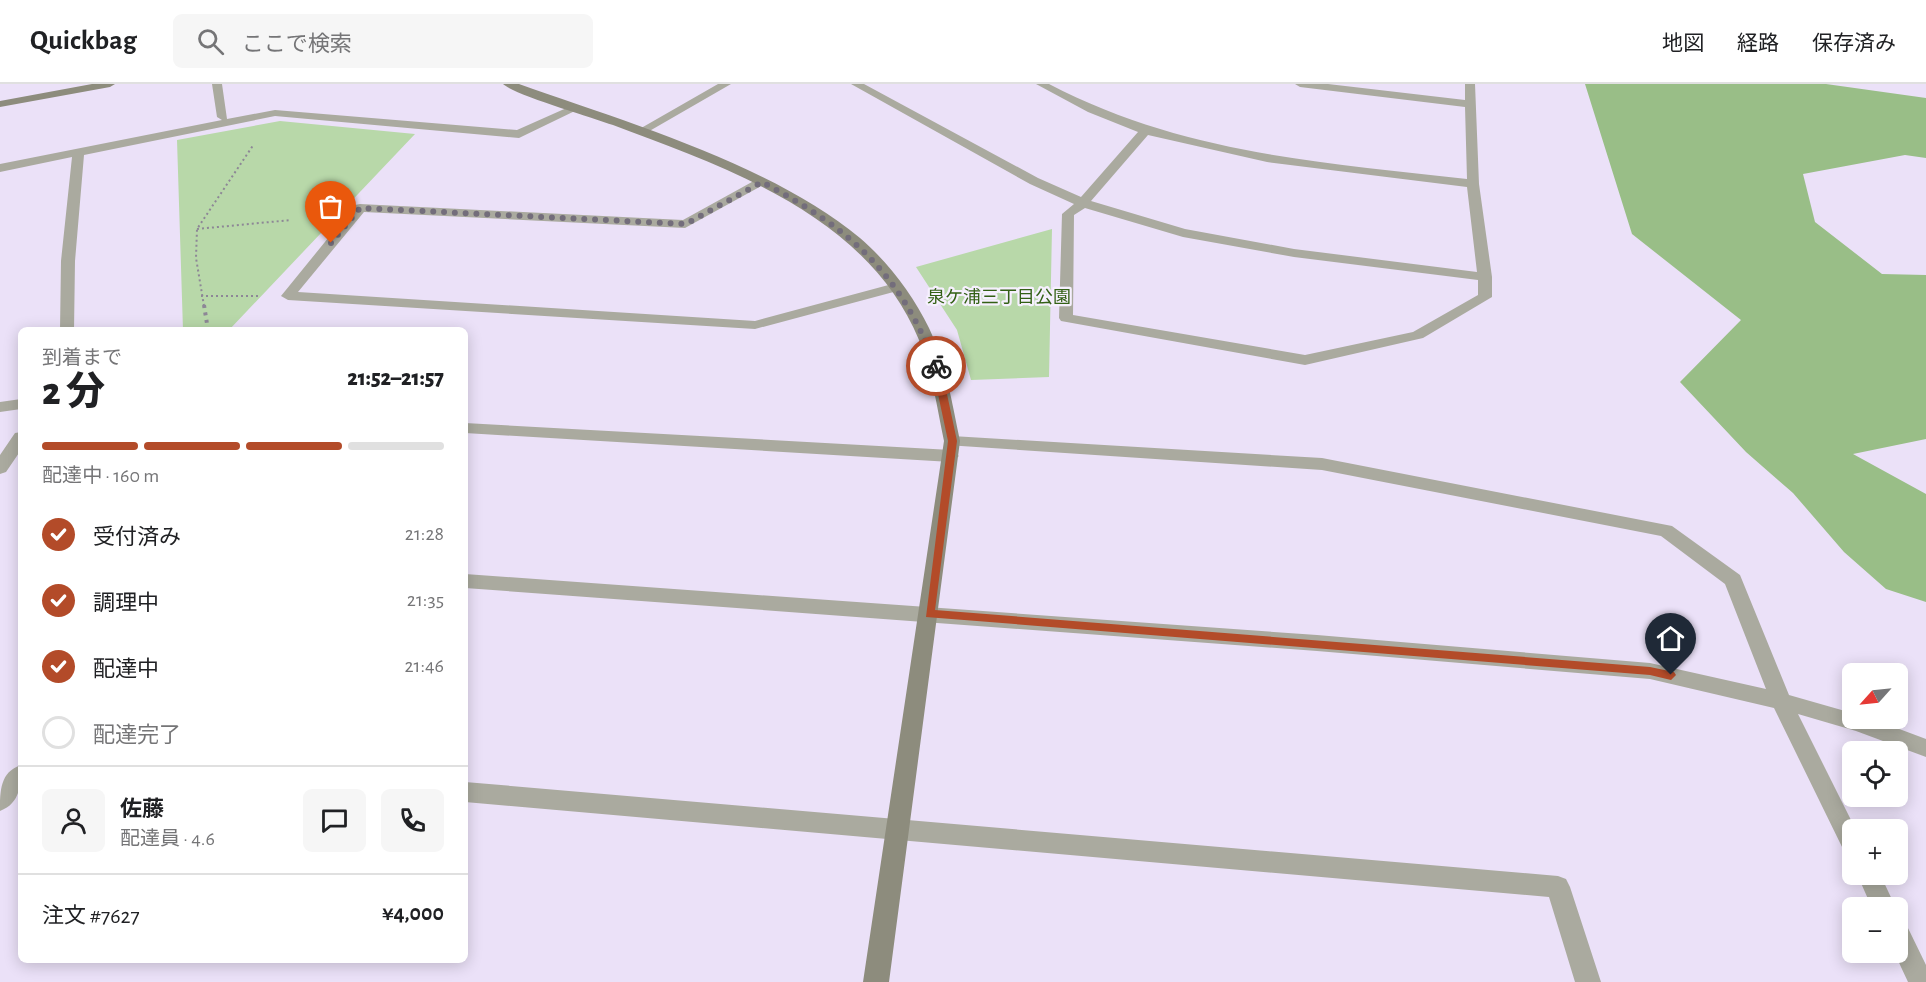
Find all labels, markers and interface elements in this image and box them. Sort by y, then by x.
search box [173,14,593,68]
icon: search [194,25,227,58]
text: Quickbag [30,27,137,55]
text: ここで検索 [242,33,352,55]
text: 地図 [1662,33,1704,54]
text: 経路 [1737,33,1779,54]
text: 保存済み [1812,33,1896,54]
pin [305,181,356,243]
icon: bag [314,190,347,223]
park label: 泉ケ浦三丁目公園 [927,287,1071,307]
courier [906,336,966,396]
text: 到着まで [42,348,122,368]
icon: bike [920,350,953,383]
text: 21:52–21:57 [347,367,444,389]
text: 2 分 [42,373,105,412]
text: 配達中 · 160 m [42,466,159,486]
icon: check [42,518,75,551]
text: 21:28 [405,524,444,544]
text: 受付済み [93,526,181,548]
icon: check [42,584,75,617]
text: 21:35 [407,590,444,610]
text: 調理中 [93,592,159,614]
pin [1645,613,1696,675]
icon: home [1654,622,1687,655]
icon: check [42,650,75,683]
text: 21:46 [404,656,444,676]
text: 配達中 [93,658,159,680]
north arrow [1842,663,1908,729]
map controls [1842,663,1908,963]
text: 配達完了 [93,724,181,746]
button: locate [1842,741,1908,807]
button: person [42,789,105,852]
button: chat [303,789,366,852]
button: phone [381,789,444,852]
text: 佐藤 [120,798,164,820]
button: + [1842,819,1908,885]
text: 配達員 · 4.6 [120,829,215,849]
button: − [1842,897,1908,963]
text: ¥4,000 [382,902,444,924]
text: 注文 #7627 [42,905,140,927]

